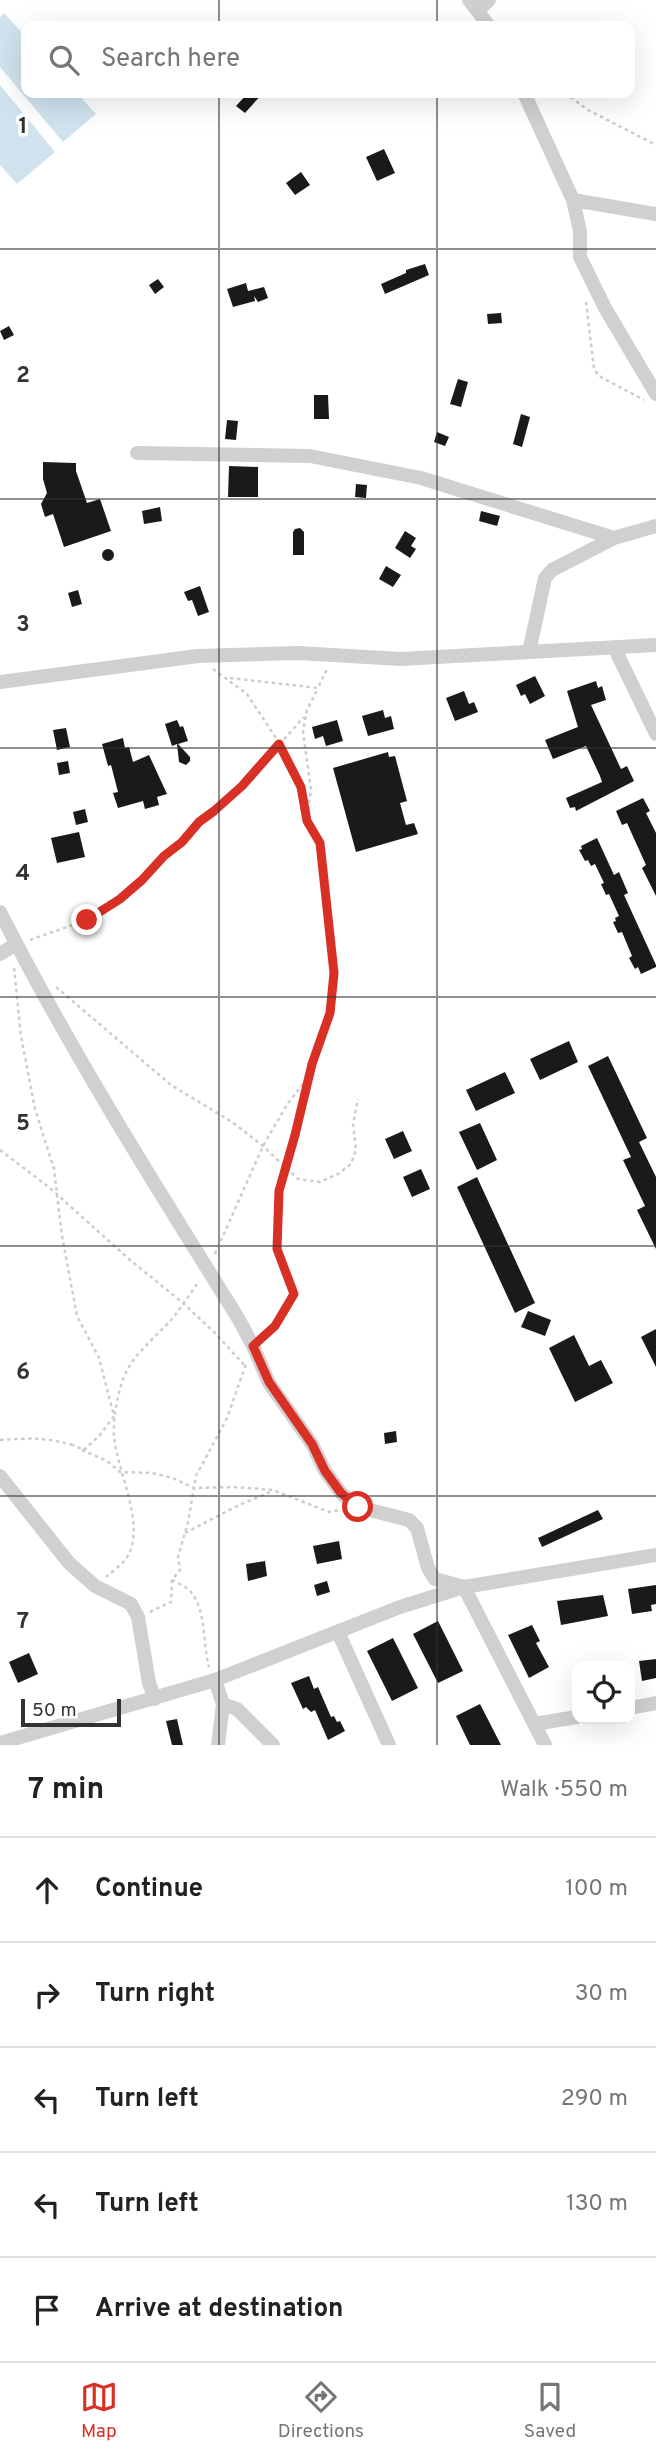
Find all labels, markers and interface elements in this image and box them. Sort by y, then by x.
search box [21,21,635,98]
icon: search [45,41,83,79]
text: Search here [101,43,240,76]
text: 1 [18,113,28,142]
text: 2 [16,362,30,391]
text: 3 [16,611,30,640]
text: 4 [16,860,30,889]
route end [71,904,102,935]
text: 5 [16,1110,30,1139]
text: 6 [16,1359,30,1388]
route start [342,1491,373,1522]
text: 7 [17,1608,29,1637]
map controls [572,1661,635,1724]
button: locate [572,1661,635,1724]
scale bar [21,1696,121,1728]
text: 50 m [32,1699,77,1723]
text: 7 min [28,1772,104,1809]
text: Walk · 550 m [500,1776,628,1805]
icon: ahead [28,1871,66,1909]
text: Continue [95,1873,203,1906]
text: 100 m [565,1875,628,1904]
icon: right [28,1976,66,2014]
text: Turn right [95,1978,215,2011]
text: 30 m [575,1980,628,2009]
icon: left [28,2081,66,2119]
text: Turn left [95,2083,199,2116]
text: 290 m [561,2085,628,2114]
icon: left [28,2186,66,2224]
text: Turn left [95,2188,199,2221]
text: 130 m [566,2190,628,2219]
icon: arrive [28,2291,66,2329]
text: Arrive at destination [95,2293,343,2326]
tab: Map [80,2378,118,2444]
tab: Directions [278,2378,364,2444]
tab: Saved [524,2378,576,2444]

